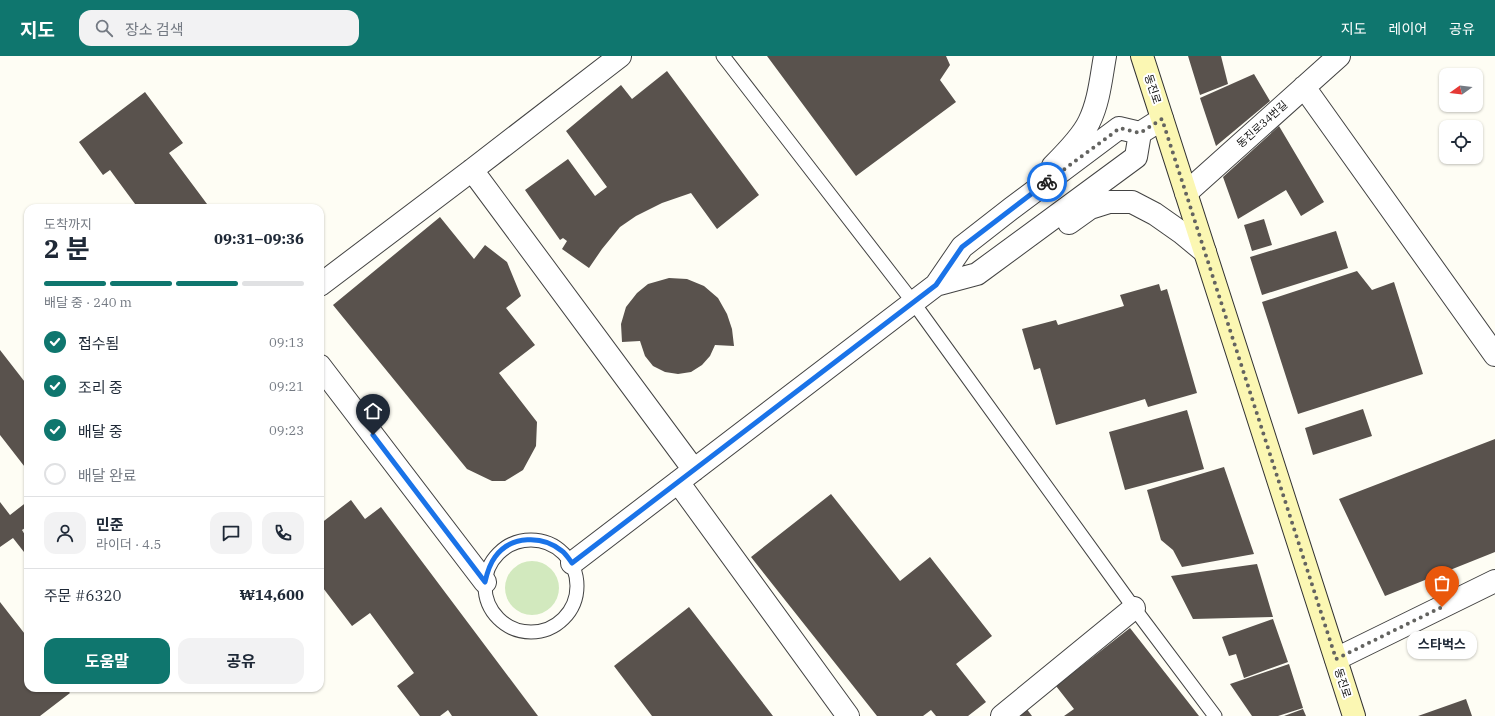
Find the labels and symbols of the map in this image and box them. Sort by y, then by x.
north arrow [1439,68,1483,112]
street label: 동진로 [1142,72,1164,106]
street label: 동진로34번길 [1234,97,1290,151]
courier [1027,162,1067,202]
pin [356,394,390,435]
pin [1425,566,1459,607]
callout: 스타벅스 [1407,631,1477,659]
street label: 동진로 [1332,666,1354,700]

